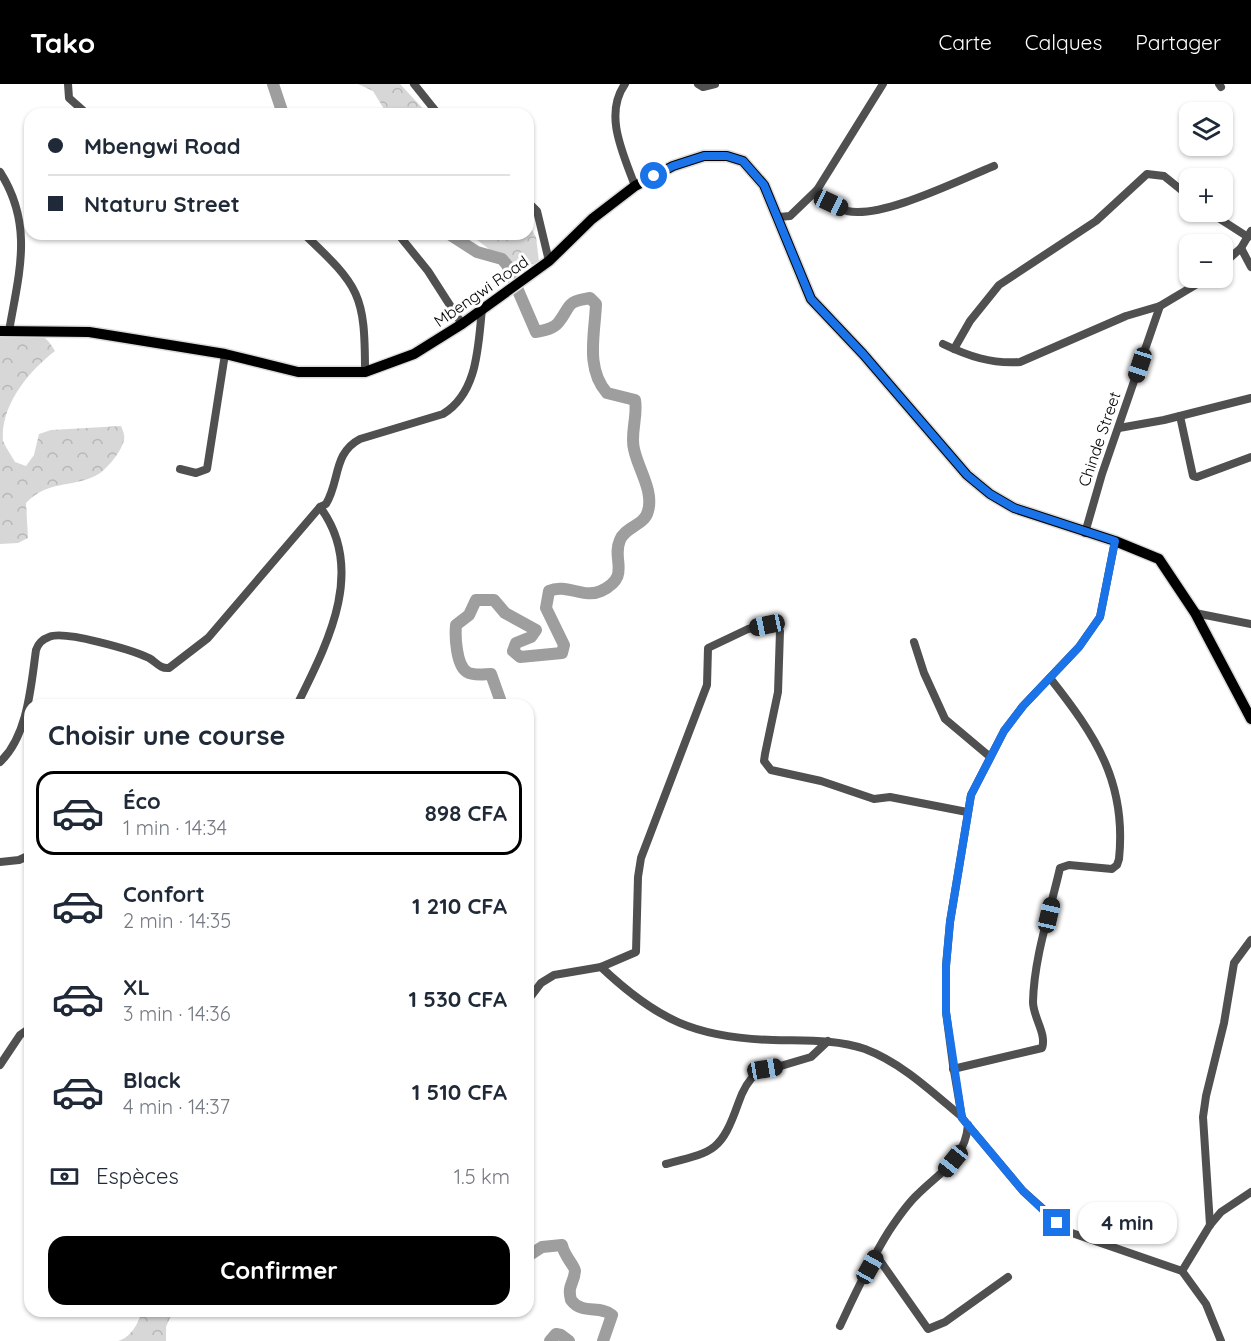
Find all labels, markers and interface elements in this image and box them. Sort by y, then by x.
text: Tako [30,25,95,60]
text: Carte [938,29,992,55]
text: Calques [1025,29,1102,55]
text: Partager [1135,29,1221,55]
map controls [1179,102,1233,288]
button: layers [1179,102,1233,156]
text: Mbengwi Road [84,132,241,160]
route start [640,162,667,189]
button: + [1179,168,1233,222]
car [811,187,851,219]
text: Ntaturu Street [84,190,240,218]
button: − [1179,234,1233,288]
street label: Mbengwi Road [430,251,532,331]
car [1126,345,1154,385]
street label: Chinde Street [1073,389,1125,489]
car [748,612,786,638]
text: Choisir une course [48,718,285,752]
icon: car [51,786,105,840]
text: Éco [123,787,161,815]
text: 898 CFA [425,799,507,827]
text: 1 min · 14:34 [123,815,227,840]
icon: car [51,879,105,933]
text: Confort [123,880,205,908]
text: 1 210 CFA [412,892,507,920]
car [1036,895,1062,935]
text: 2 min · 14:35 [123,908,231,933]
icon: car [51,972,105,1026]
text: XL [123,973,150,1001]
text: 1 530 CFA [409,985,507,1013]
text: 3 min · 14:36 [123,1001,230,1026]
car [746,1057,784,1081]
icon: car [51,1065,105,1119]
text: Black [123,1066,181,1094]
text: 1 510 CFA [412,1078,507,1106]
text: 4 min · 14:37 [123,1094,230,1119]
car [935,1141,971,1181]
icon: cash [48,1160,81,1193]
text: Espèces [96,1162,179,1190]
text: 1.5 km [454,1164,510,1189]
callout: 4 min [1078,1202,1177,1244]
route end [1043,1209,1070,1236]
text: 4 min [1101,1210,1154,1235]
button: Confirmer [48,1236,510,1305]
car [853,1247,887,1287]

